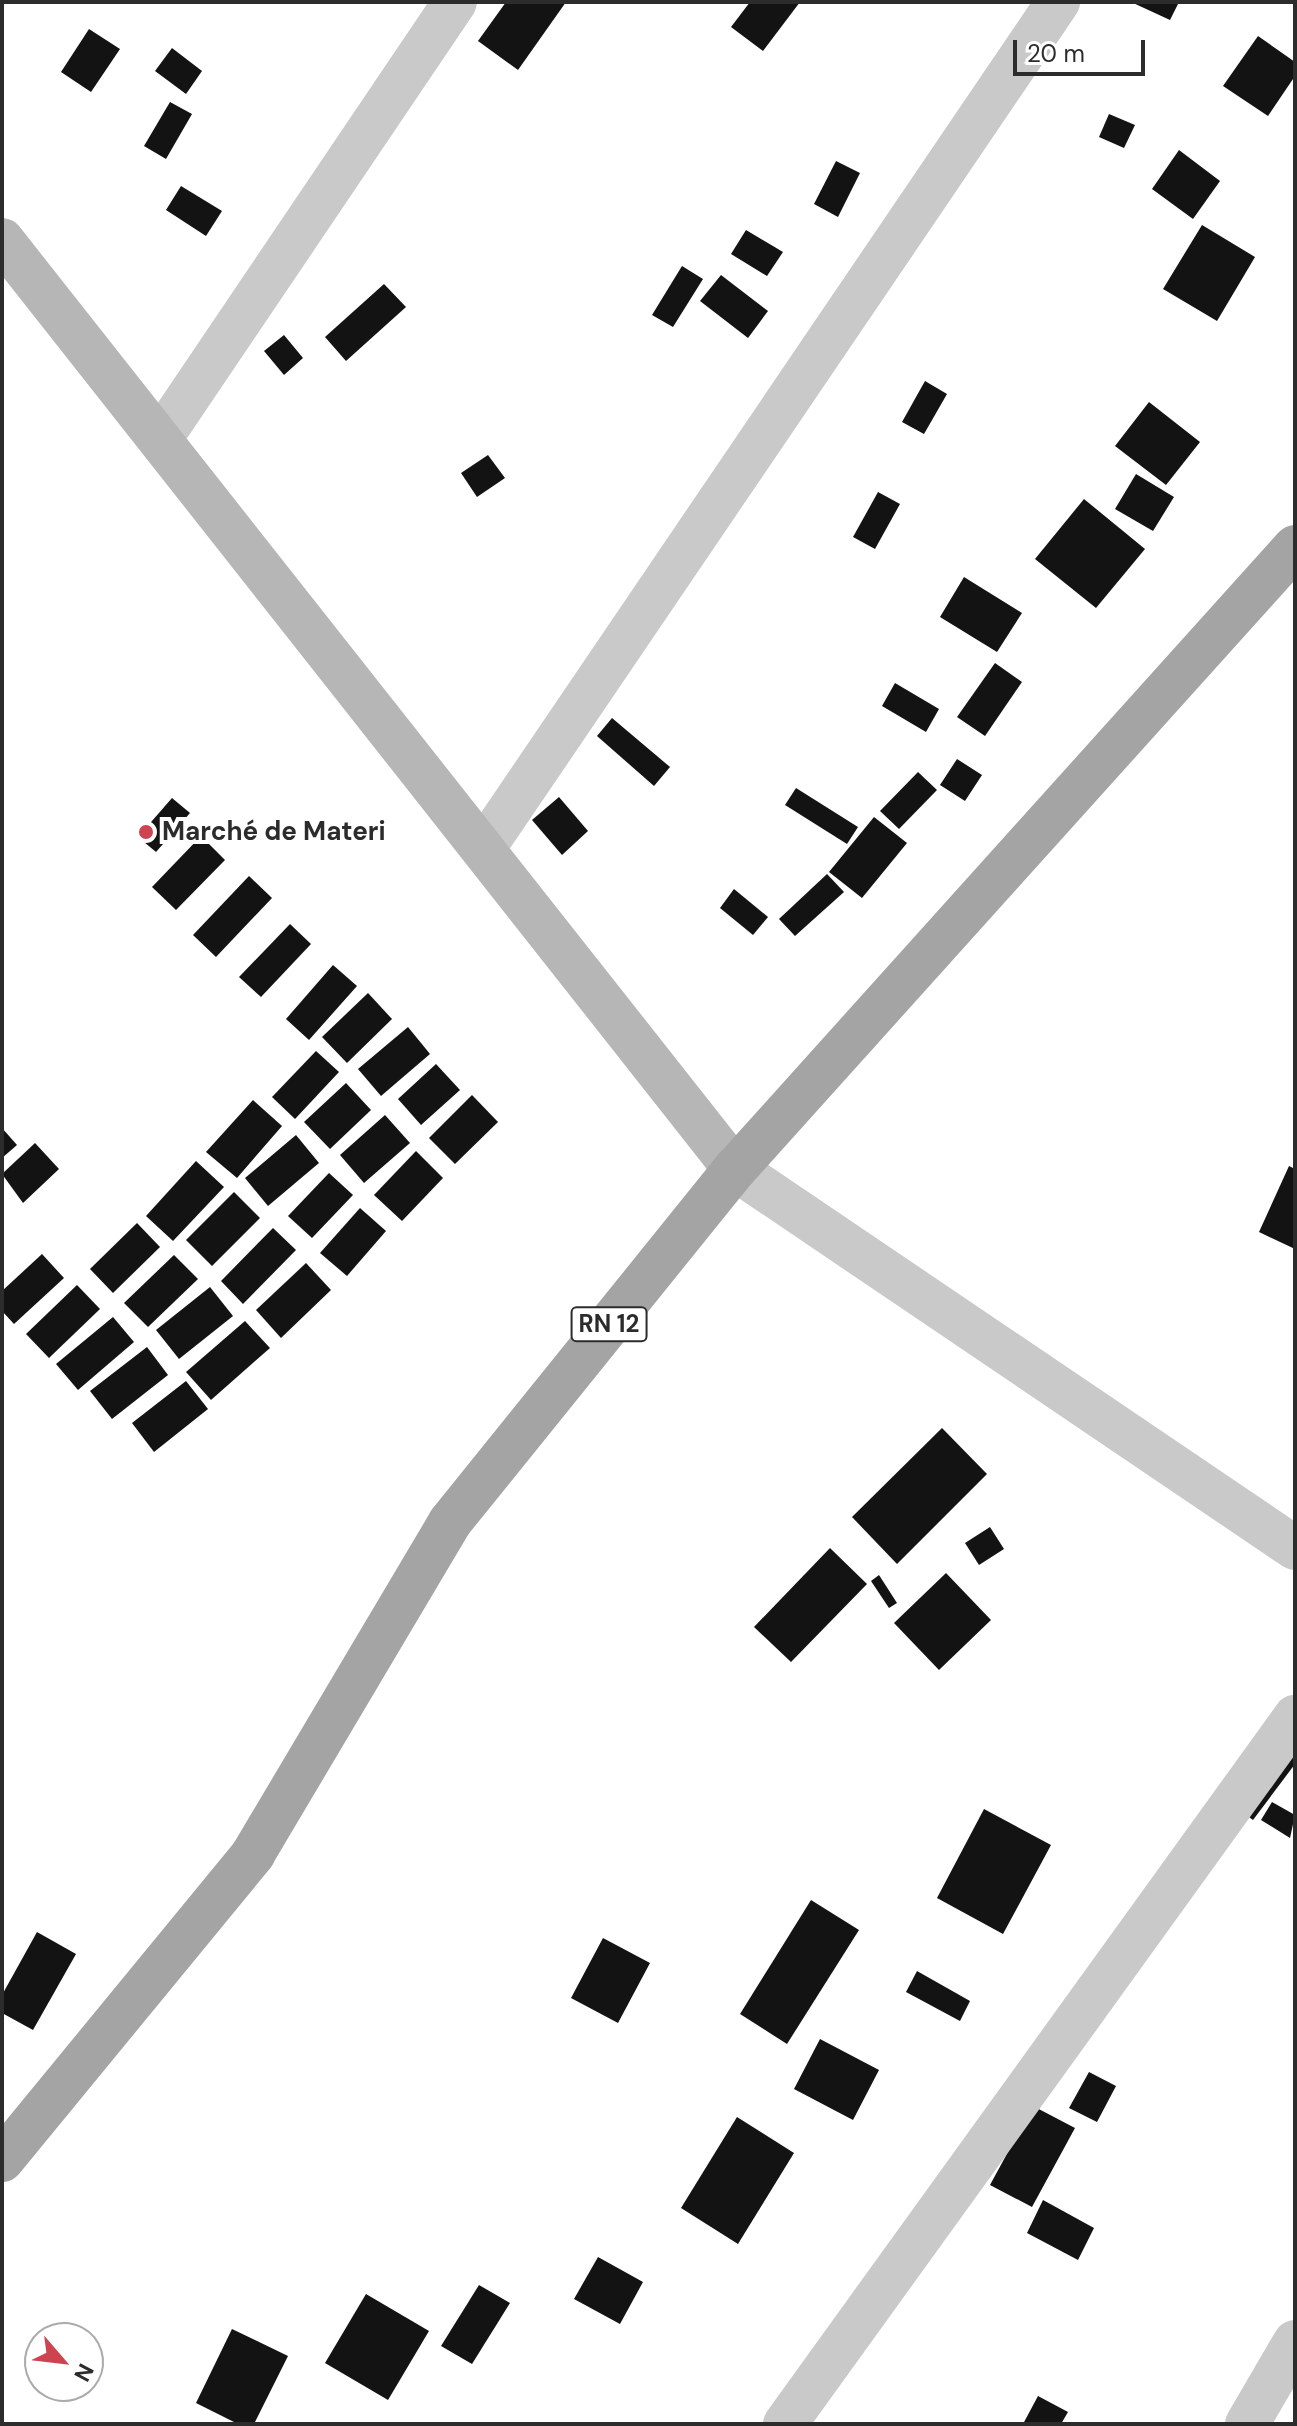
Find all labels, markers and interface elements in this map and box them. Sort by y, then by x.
scale bar [1017,24,1149,74]
text: 20 m [1027,38,1085,69]
place label: Marché de Materi [162,816,386,848]
marker: Marché de Materi [137,823,155,841]
road number: RN 12 [569,1304,649,1344]
north arrow [24,2322,104,2402]
text: N [67,2359,100,2386]

